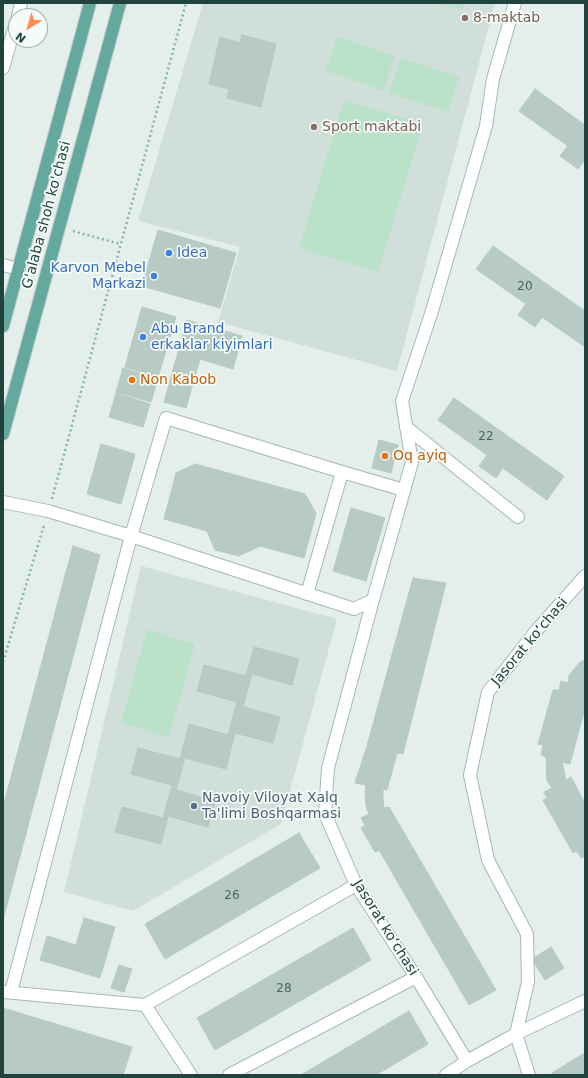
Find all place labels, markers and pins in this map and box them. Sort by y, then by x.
place label: 8-maktab [473,10,540,26]
marker: 8-maktab [460,13,470,23]
place label: Sport maktabi [322,119,421,135]
marker: Sport maktabi [309,122,319,132]
place label: Idea [177,245,207,261]
marker: Idea [164,248,174,258]
place label: Karvon Mebel Markazi [50,260,146,292]
marker: Karvon Mebel Markazi [149,271,159,281]
place label: Abu Brand erkaklar kiyimlari [151,321,273,354]
marker: Abu Brand erkaklar kiyimlari [138,332,148,342]
place label: Non Kabob [140,372,216,388]
marker: Non Kabob [127,375,137,385]
place label: Oq ayiq [393,448,447,464]
marker: Oq ayiq [380,451,390,461]
place label: Navoiy Viloyat Xalq Ta'limi Boshqarmasi [202,790,341,822]
marker: Navoiy Viloyat Xalq Ta'limi Boshqarmasi [189,801,199,811]

